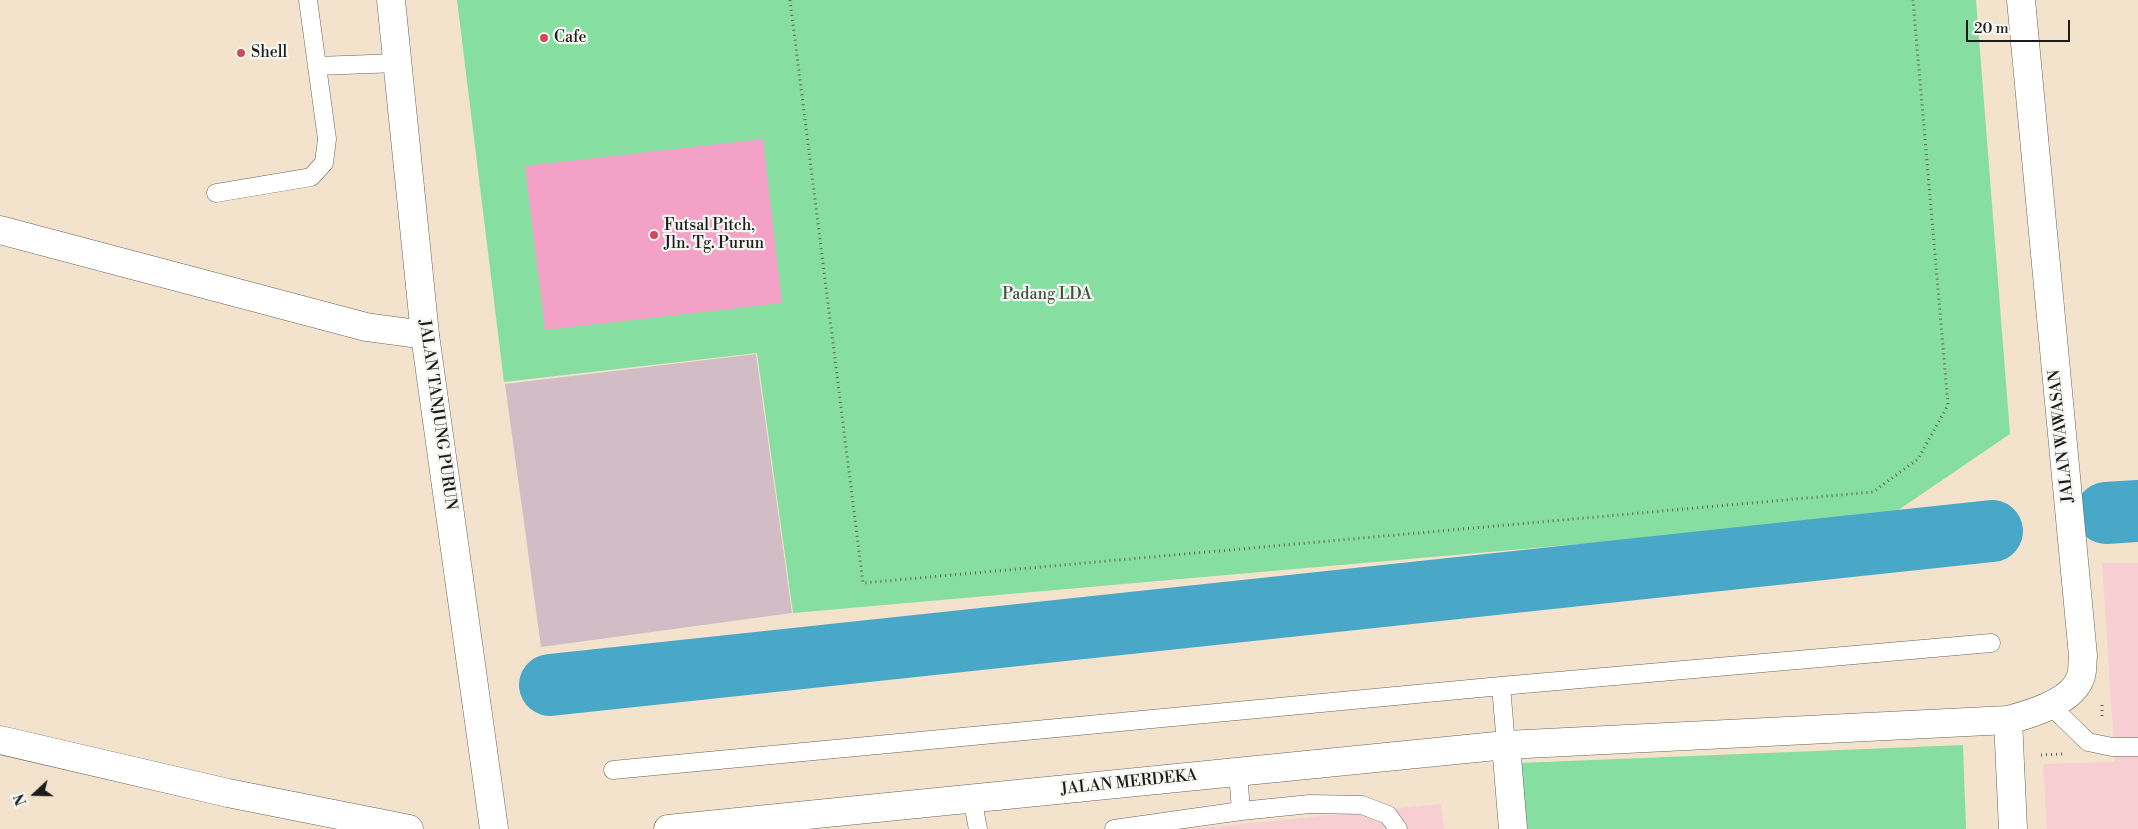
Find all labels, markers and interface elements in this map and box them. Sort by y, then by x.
scale bar [1968,10,2072,42]
text: 20 m [1974,19,2009,38]
place label: Cafe [554,28,587,48]
marker: Cafe [538,32,550,44]
place label: Shell [251,43,287,63]
marker: Shell [235,47,247,59]
place label: Futsal Pitch, Jln. Tg. Purun [664,216,764,254]
marker: Futsal Pitch, Jln. Tg. Purun [648,229,660,241]
park label: Padang LDA [1002,285,1092,305]
street label: JALAN TANJUNG PURUN [414,319,460,511]
street label: JALAN WAWASAN [2045,369,2079,503]
street label: JALAN MERDEKA [1060,766,1198,800]
north arrow [10,769,60,819]
text: N [11,791,31,808]

